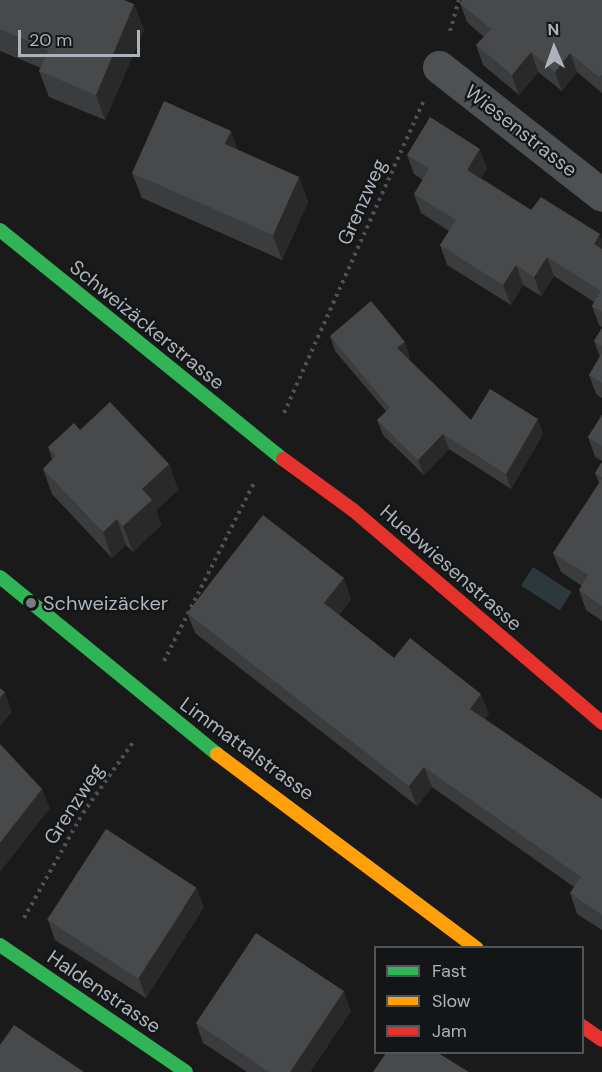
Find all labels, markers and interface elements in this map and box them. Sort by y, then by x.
scale bar [21,18,142,56]
north arrow [524,18,584,78]
text: N [547,19,560,40]
text: 20 m [29,28,72,52]
street label: Wiesenstrasse [460,80,582,182]
street label: Grenzweg [332,155,392,249]
street label: Schweizäckerstrasse [65,255,229,395]
street label: Huebwiesenstrasse [375,500,527,636]
place label: Schweizäcker [43,591,168,615]
marker: Schweizäcker [24,596,38,610]
street label: Limmattalstrasse [175,692,319,806]
street label: Grenzweg [39,759,109,849]
street label: Haldenstrasse [43,945,165,1039]
legend [374,946,584,1054]
text: Fast [432,959,467,983]
text: Slow [432,989,471,1013]
text: Jam [432,1019,467,1043]

